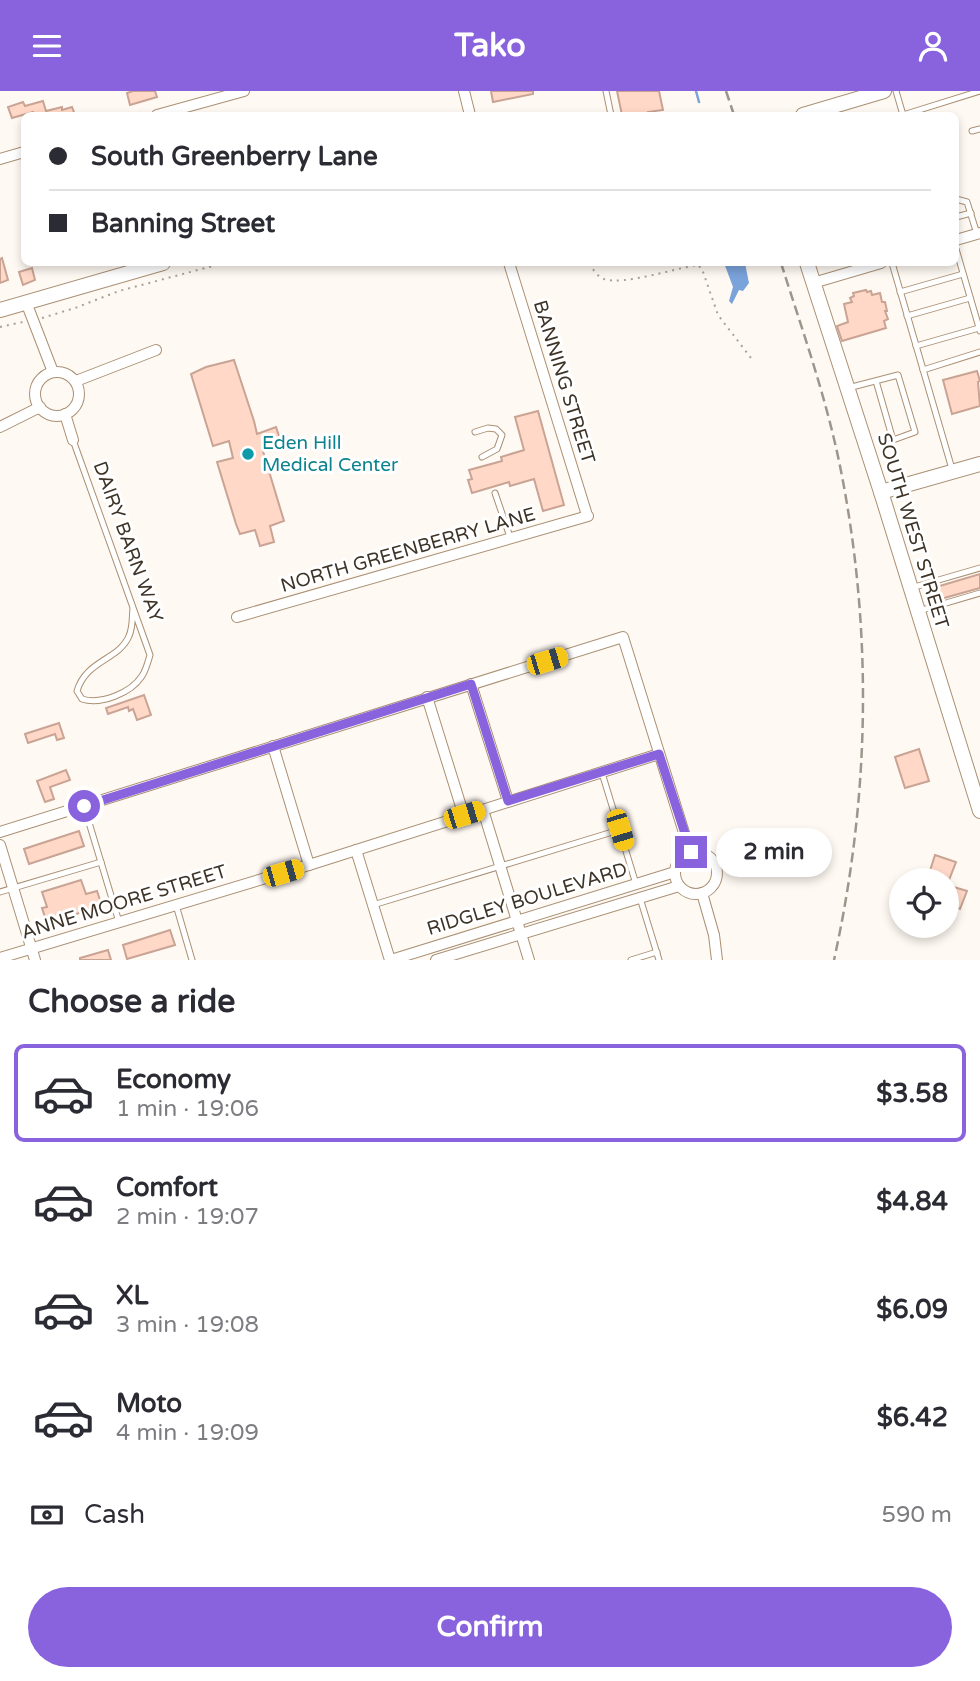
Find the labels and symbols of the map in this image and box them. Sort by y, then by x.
street label: BANNING STREET [529,298,599,467]
street label: SOUTH WEST STREET [873,431,953,632]
place label: Eden Hill Medical Center [262,432,399,476]
marker: Eden Hill Medical Center [240,446,256,462]
street label: DAIRY BARN WAY [89,459,167,625]
street label: NORTH GREENBERRY LANE [278,503,538,597]
car [524,645,571,677]
route start [68,790,100,822]
car [441,799,488,831]
car [604,807,637,853]
callout: 2 min [716,827,831,877]
route end [675,836,707,868]
car [260,857,307,889]
street label: RIDGLEY BOULEVARD [424,858,630,940]
street label: ANNE MOORE STREET [19,860,230,944]

